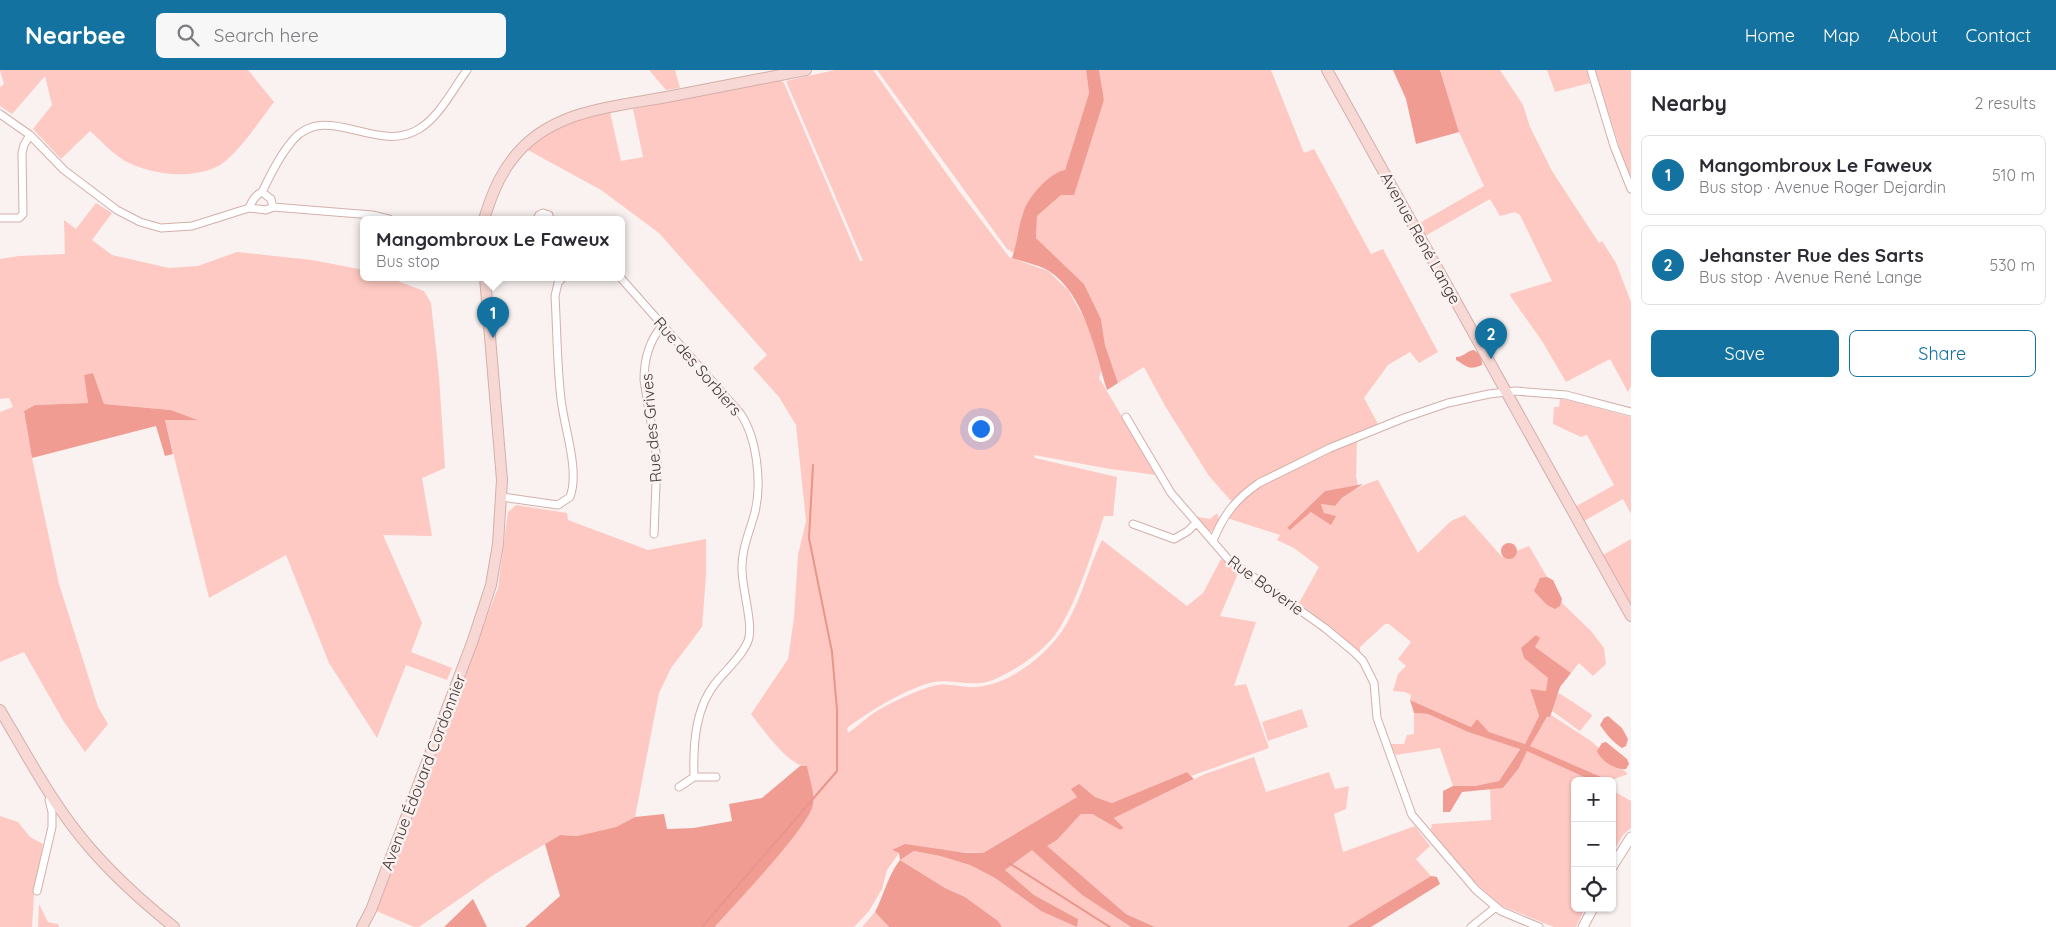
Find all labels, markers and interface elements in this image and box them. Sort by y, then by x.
search box [156,13,506,58]
text: Nearbee [25,20,126,50]
icon: search [174,21,202,49]
text: Search here [214,23,319,47]
text: Home [1745,24,1795,47]
text: Map [1823,24,1860,47]
text: About [1888,24,1938,47]
text: Contact [1966,24,2031,47]
text: Nearby [1651,90,1727,116]
text: 2 results [1974,93,2036,113]
text: Mangombroux Le Faweux [1699,153,1932,177]
text: 1 [1665,165,1671,185]
text: 510 m [1992,165,2035,185]
street label: Avenue René Lange [1376,169,1466,307]
text: Bus stop · Avenue Roger Dejardin [1699,177,1946,197]
popup [360,216,625,281]
text: Mangombroux Le Faweux [376,227,609,251]
text: Jehanster Rue des Sarts [1699,243,1924,267]
text: Bus stop [376,251,440,271]
text: 2 [1663,255,1673,275]
text: 530 m [1989,255,2035,275]
text: Bus stop · Avenue René Lange [1699,267,1922,287]
pin: 1 [477,297,509,338]
street label: Rue des Sorbiers [650,313,746,419]
pin: 2 [1475,318,1507,359]
button: Save [1651,330,1839,377]
button: Share [1849,330,2036,377]
street label: Rue des Grives [636,373,666,483]
your location [968,416,994,442]
street label: Rue Boverie [1224,551,1308,619]
street label: Avenue Édouard Cordonnier [376,671,470,873]
map controls [1571,777,1616,912]
button: + [1571,777,1616,822]
button: − [1571,822,1616,867]
button: locate [1571,867,1616,912]

